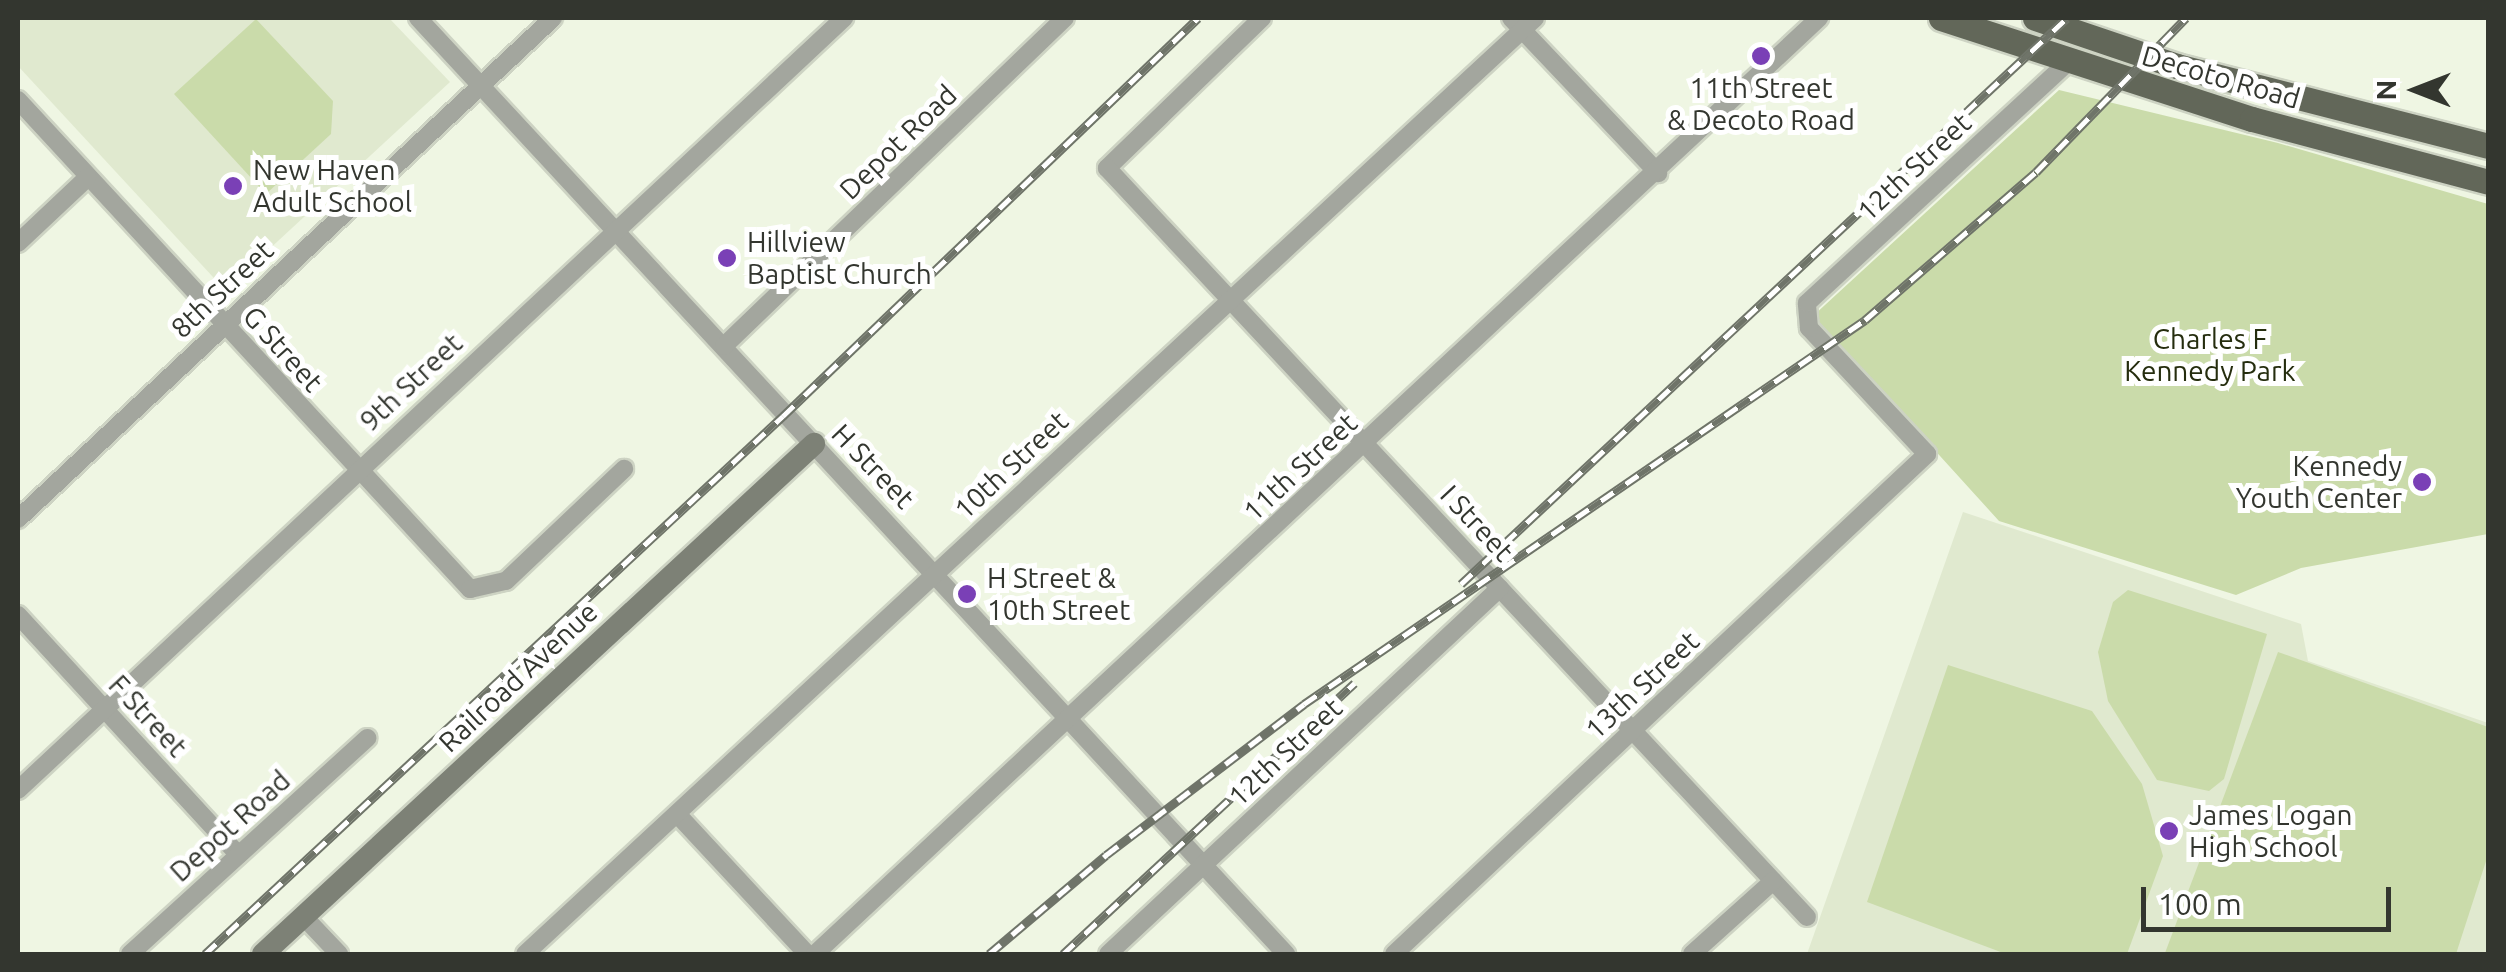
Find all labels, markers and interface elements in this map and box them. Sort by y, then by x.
street label: Decoto Road [2138,38,2304,116]
north arrow [2366,40,2466,140]
marker: 11th Street & Decoto Road [1750,45,1772,67]
place label: 11th Street & Decoto Road [1667,71,1855,137]
street label: Depot Road [832,78,964,206]
text: N [2370,80,2401,100]
street label: 12th Street [1850,106,1978,228]
place label: New Haven Adult School [253,153,412,219]
marker: New Haven Adult School [222,175,244,197]
place label: Hillview Baptist Church [747,225,932,291]
street label: 8th Street [164,233,280,345]
marker: Hillview Baptist Church [716,247,738,269]
street label: G Street [236,299,330,399]
park label: Charles F Kennedy Park [2124,322,2296,388]
street label: 9th Street [353,326,469,438]
street label: 10th Street [947,404,1075,526]
street label: 11th Street [1236,406,1364,528]
street label: H Street [825,417,921,515]
place label: Kennedy Youth Center [2236,449,2402,515]
marker: Kennedy Youth Center [2411,471,2433,493]
street label: I Street [1433,478,1521,568]
place label: H Street & 10th Street [987,561,1130,627]
marker: H Street & 10th Street [956,583,978,605]
street label: Railroad Avenue [432,595,604,759]
street label: 13th Street [1578,624,1706,746]
street label: F Street [102,668,194,764]
street label: 12th Street [1221,691,1349,813]
street label: Depot Road [163,763,297,889]
place label: James Logan High School [2189,798,2352,864]
marker: James Logan High School [2158,820,2180,842]
scale bar [2146,867,2396,929]
text: 100 m [2158,887,2242,921]

